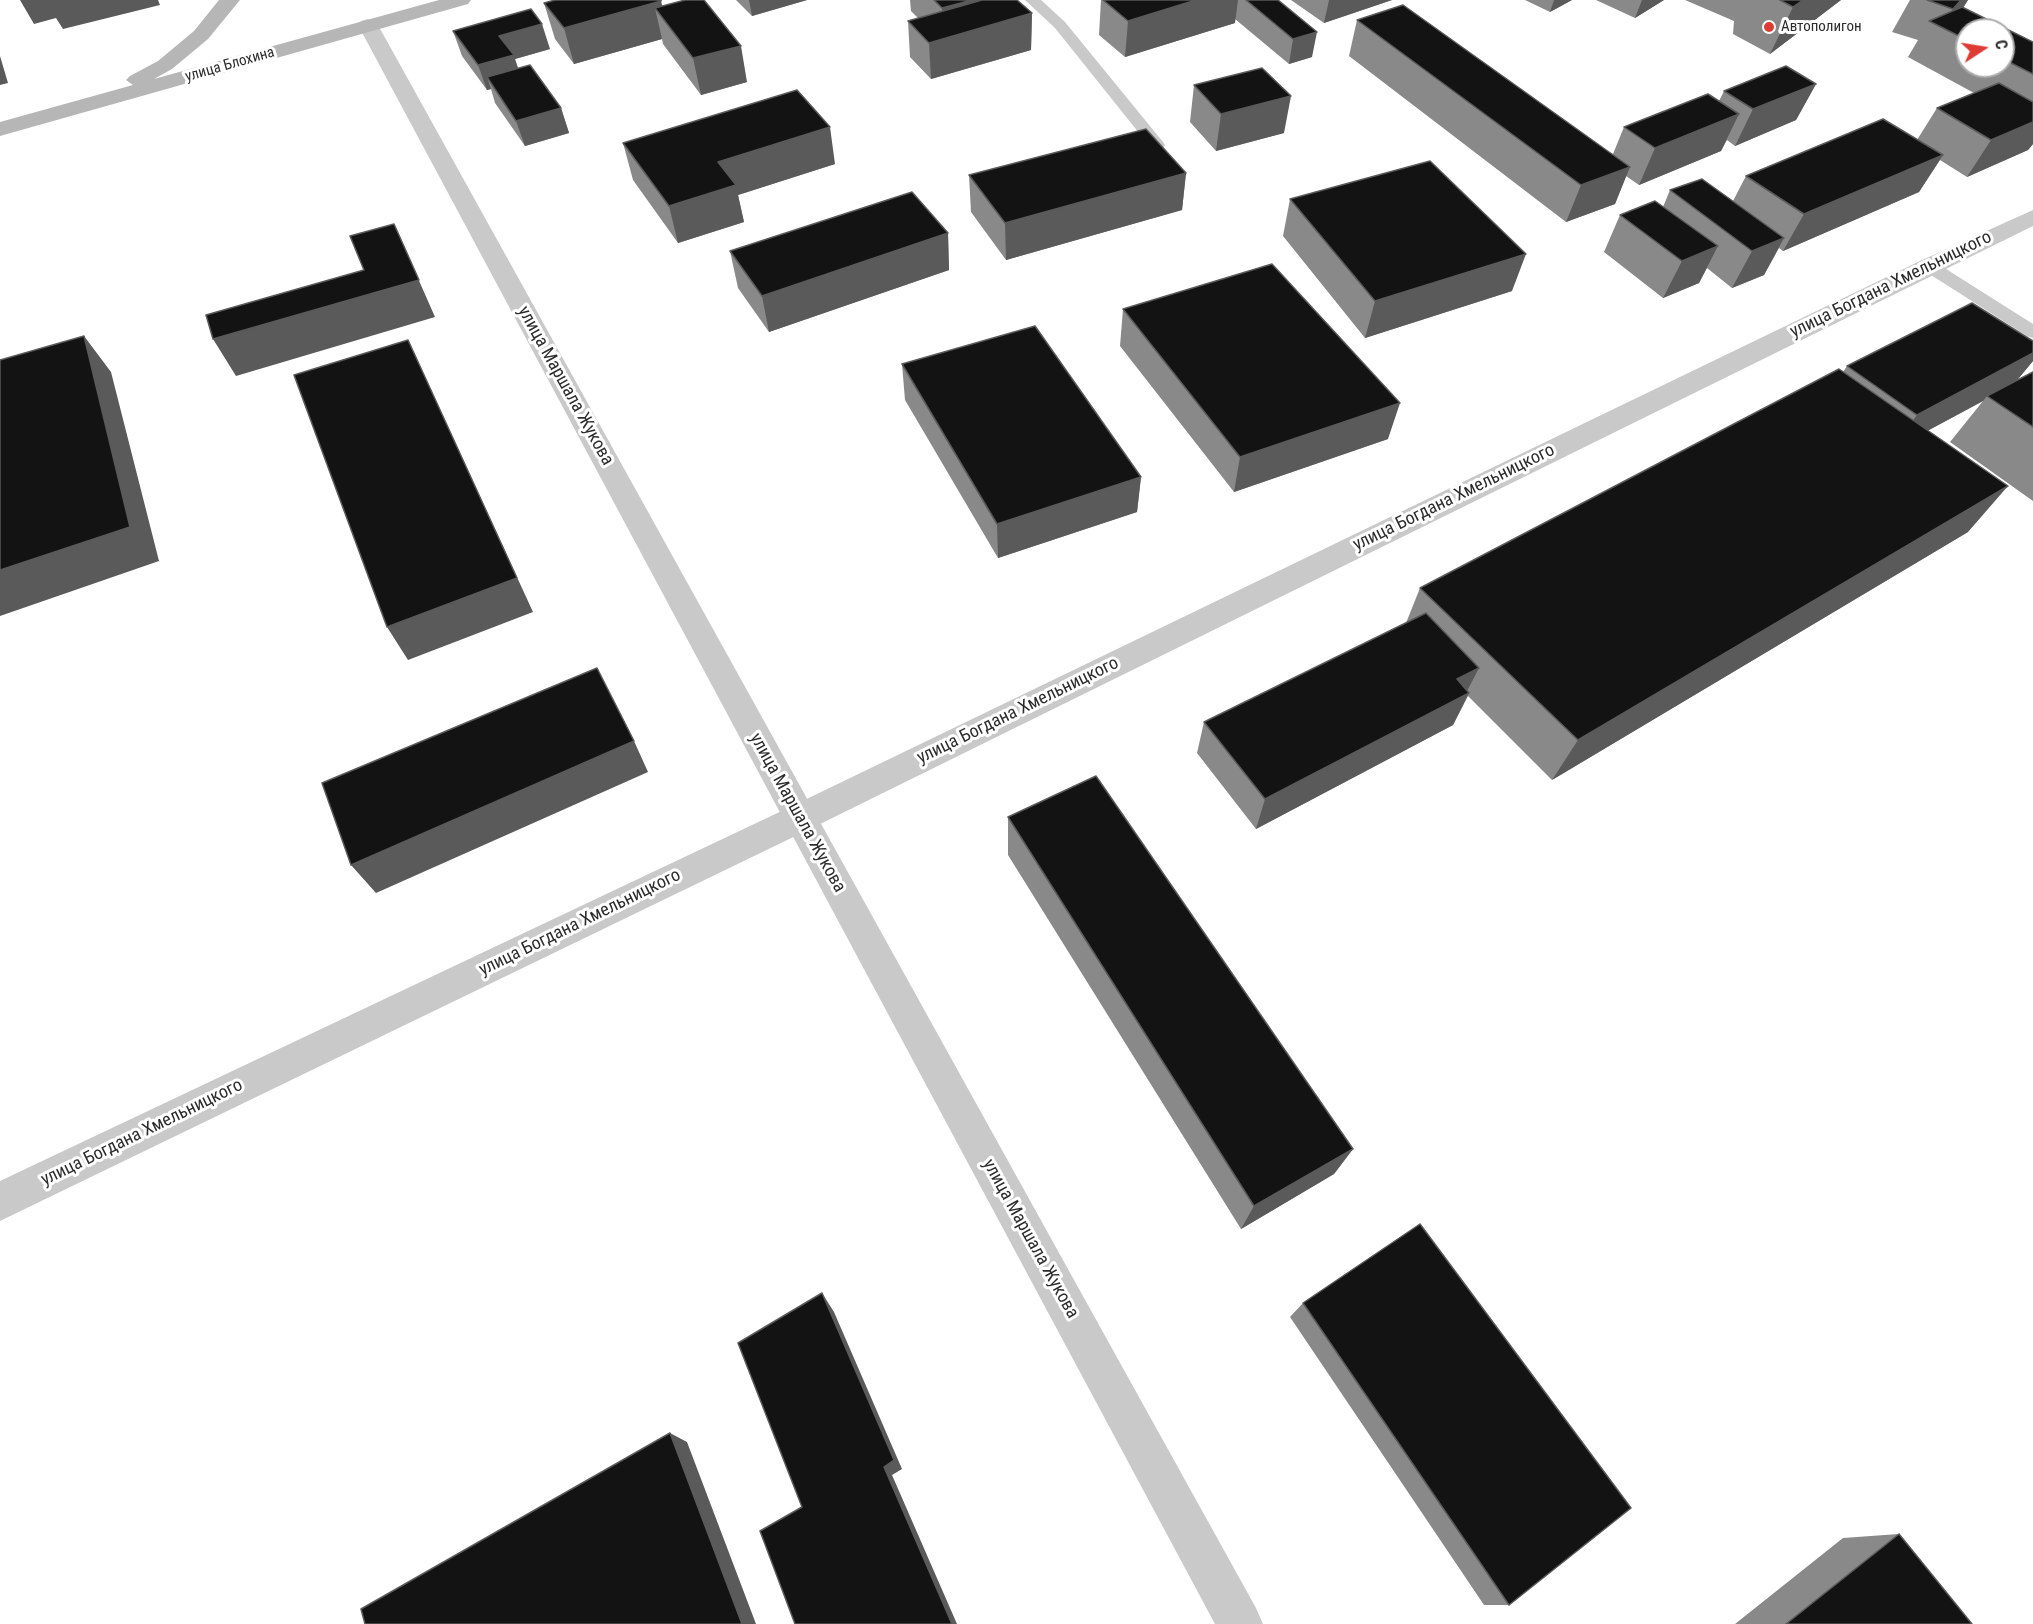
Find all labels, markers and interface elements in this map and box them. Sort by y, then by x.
place label: Автополигон [1781,18,1862,36]
north arrow [1955,18,2015,78]
marker: Автополигон [1762,20,1776,34]
text: С [1991,38,2011,51]
street label: улица Блохина [183,44,277,86]
street label: улица Богдана Хмельницкого [1787,227,1995,343]
street label: улица Маршала Жукова [512,303,618,469]
street label: улица Богдана Хмельницкого [1350,440,1558,556]
street label: улица Богдана Хмельницкого [914,653,1122,769]
street label: улица Маршала Жукова [744,730,850,896]
street label: улица Богдана Хмельницкого [476,865,684,981]
street label: улица Богдана Хмельницкого [38,1075,246,1191]
street label: улица Маршала Жукова [977,1156,1083,1322]

